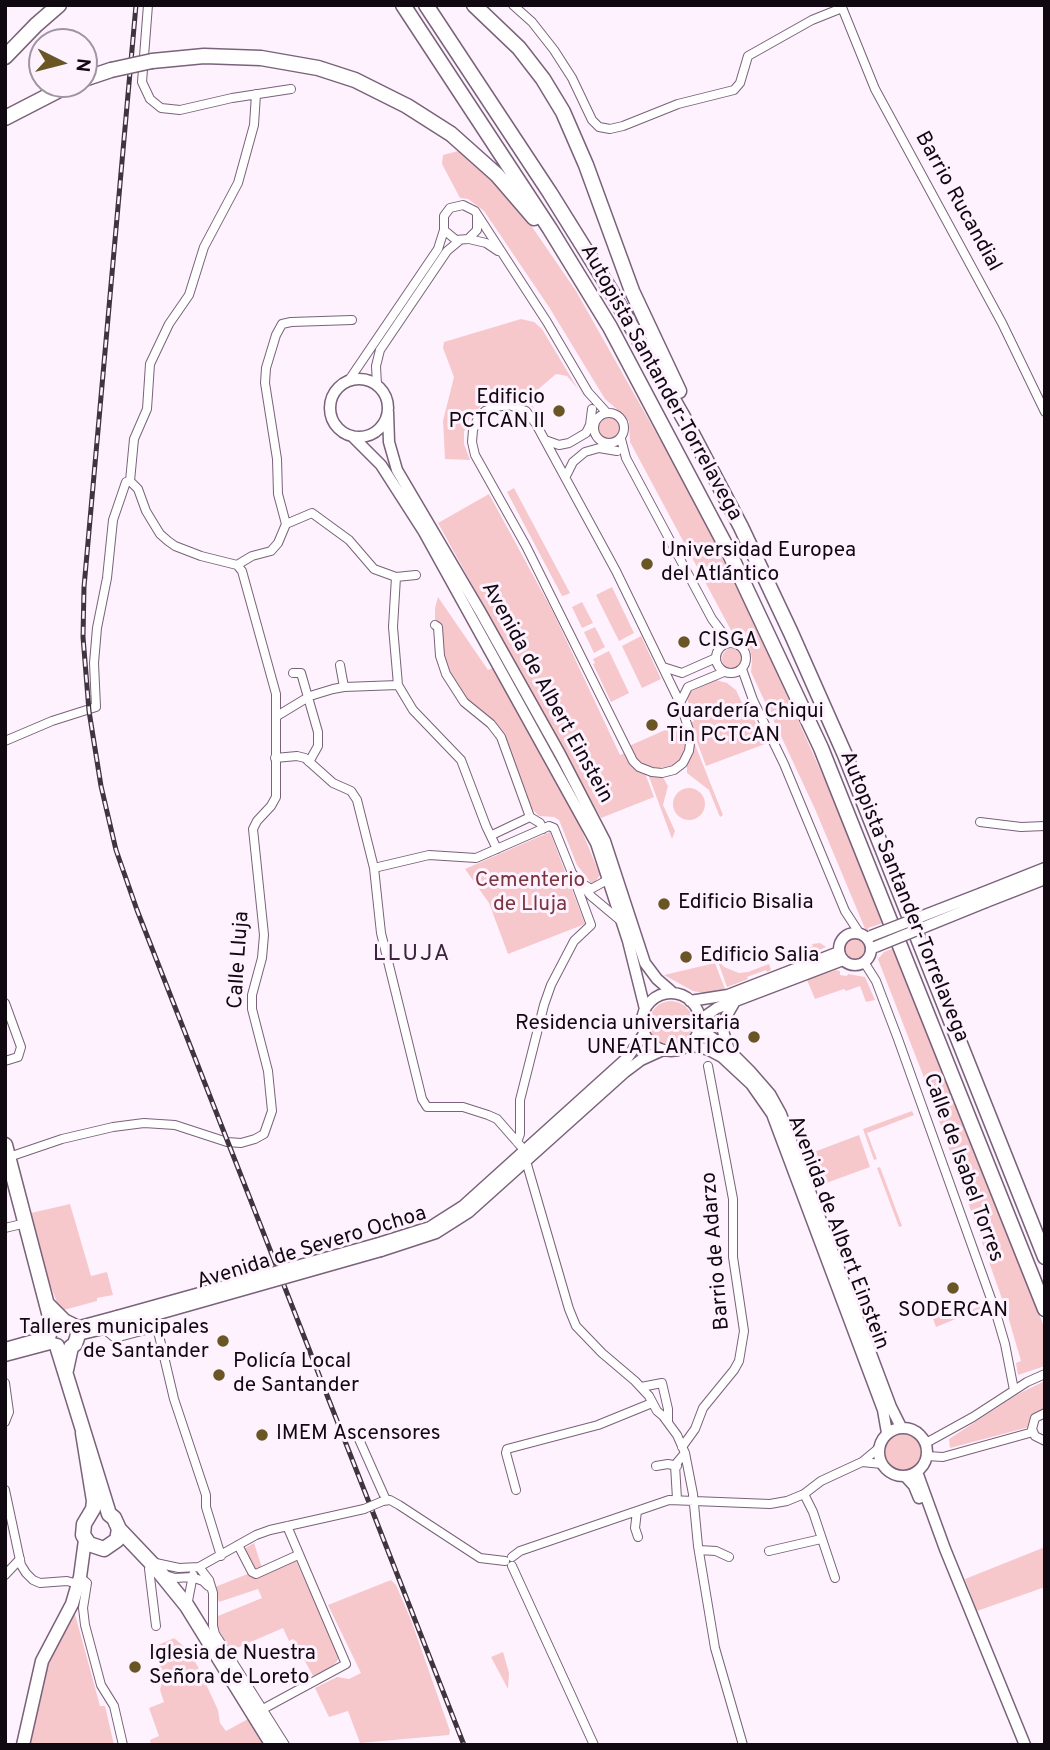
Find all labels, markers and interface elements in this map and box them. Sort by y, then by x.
north arrow [28,28,98,98]
text: N [69,57,95,73]
street label: Barrio Rucandial [908,128,1006,276]
street label: Autopista Santander-Torrelavega [573,241,747,525]
place label: Edificio PCTCAN II [449,386,545,436]
marker: Edificio PCTCAN II [551,403,567,419]
place label: Universidad Europea del Atlántico [661,539,856,589]
marker: Universidad Europea del Atlántico [639,556,655,572]
street label: Avenida de Albert Einstein [475,578,617,808]
place label: CISGA [698,629,758,655]
marker: CISGA [676,634,692,650]
place label: Guardería Chiqui Tin PCTCAN [666,700,824,750]
marker: Guardería Chiqui Tin PCTCAN [644,717,660,733]
street label: Autopista Santander-Torrelavega [833,748,973,1046]
park label: Cementerio de Lluja [475,869,585,919]
place label: Edificio Bisalia [678,891,813,917]
marker: Edificio Bisalia [656,896,672,912]
street label: Calle Lluja [224,910,256,1010]
district label: LLUJA [373,941,451,969]
place label: Edificio Salia [700,944,819,970]
marker: Edificio Salia [678,949,694,965]
place label: Residencia universitaria UNEATLANTICO [515,1012,740,1062]
marker: Residencia universitaria UNEATLANTICO [746,1029,762,1045]
street label: Calle de Isabel Torres [916,1070,1008,1266]
street label: Avenida de Albert Einstein [781,1112,893,1354]
street label: Barrio de Adarzo [698,1171,736,1331]
street label: Avenida de Severo Ochoa [194,1202,430,1296]
marker: SODERCAN [945,1280,961,1296]
place label: SODERCAN [898,1299,1008,1325]
place label: Talleres municipales de Santander [19,1316,209,1366]
marker: Talleres municipales de Santander [215,1333,231,1349]
place label: Policía Local de Santander [233,1350,359,1400]
marker: Policía Local de Santander [211,1367,227,1383]
place label: IMEM Ascensores [276,1422,441,1448]
marker: IMEM Ascensores [254,1427,270,1443]
place label: Iglesia de Nuestra Señora de Loreto [149,1642,316,1692]
marker: Iglesia de Nuestra Señora de Loreto [127,1659,143,1675]

